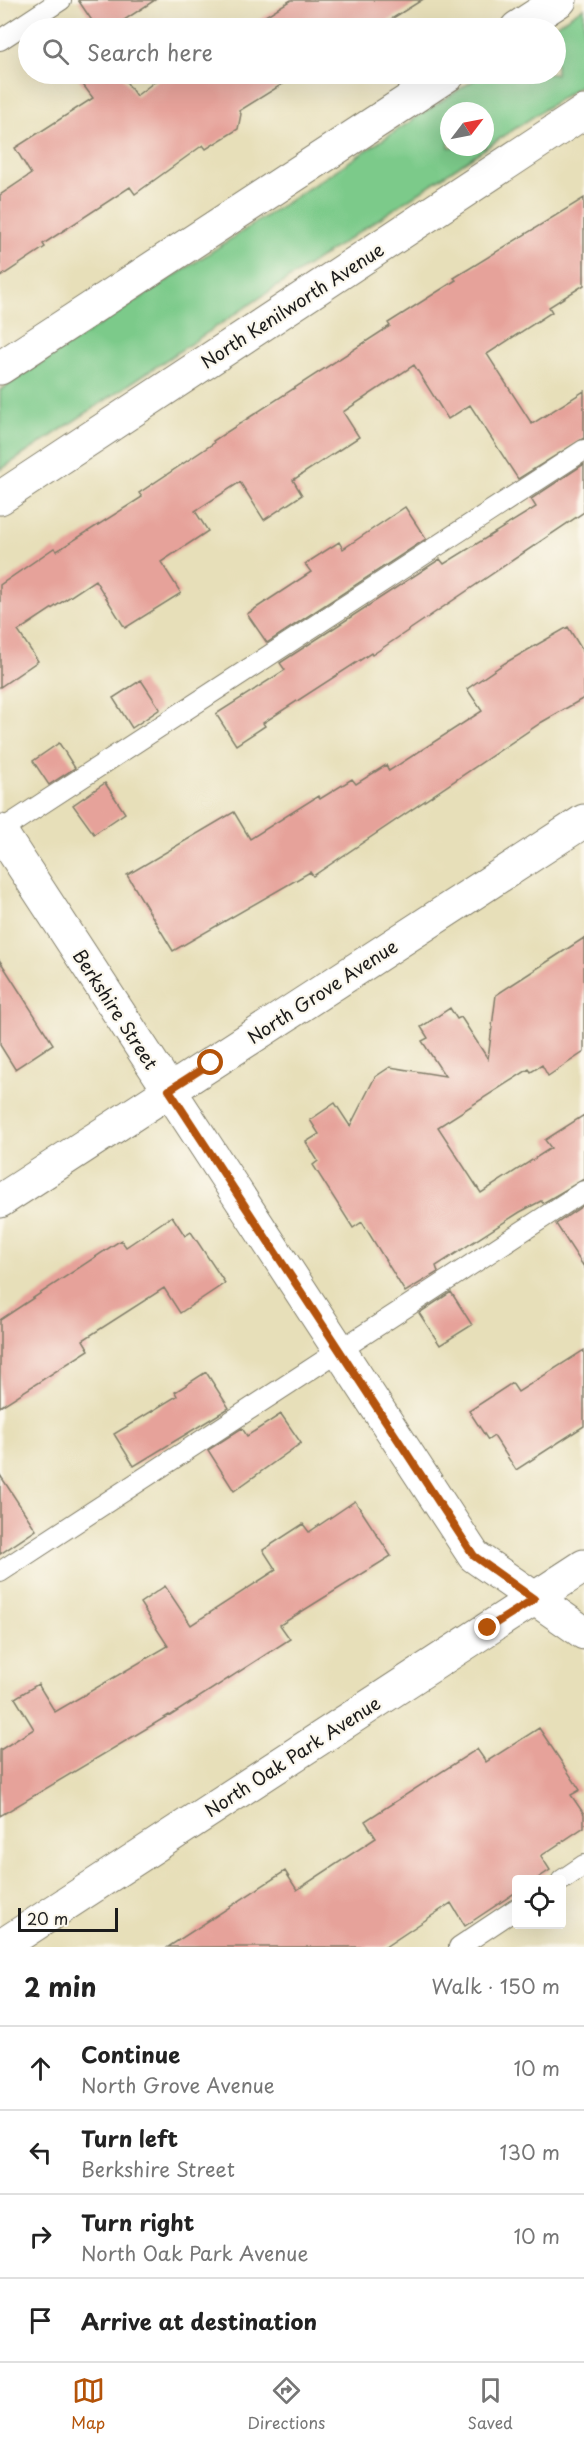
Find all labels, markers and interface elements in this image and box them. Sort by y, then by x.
search box [18,18,566,84]
icon: search [39,35,72,68]
text: Search here [87,35,213,68]
north arrow [440,102,494,156]
street label: North Kenilworth Avenue [195,235,389,374]
street label: North Grove Avenue [242,932,403,1050]
street label: Berkshire Street [67,944,165,1074]
route start [197,1049,223,1075]
route end [474,1614,500,1640]
street label: North Oak Park Avenue [199,1689,385,1823]
map controls [512,1875,566,1929]
button: locate [512,1875,566,1929]
scale bar [18,1905,118,1932]
text: 20 m [27,1906,68,1930]
text: 2 min [24,1967,97,2006]
text: Walk · 150 m [431,1971,560,2001]
text: Continue [81,2037,180,2070]
icon: ahead [24,2052,57,2085]
text: 10 m [513,2053,560,2083]
text: North Grove Avenue [81,2070,275,2100]
text: Turn left [81,2121,178,2154]
icon: left [24,2136,57,2169]
text: 130 m [500,2137,560,2167]
text: Berkshire Street [81,2154,235,2184]
text: Turn right [81,2205,194,2238]
icon: right [24,2220,57,2253]
text: 10 m [513,2221,560,2251]
text: North Oak Park Avenue [81,2238,308,2268]
icon: arrive [24,2304,57,2337]
text: Arrive at destination [81,2304,317,2337]
tab: Map [71,2374,105,2434]
tab: Directions [247,2374,325,2434]
tab: Saved [467,2374,513,2434]

